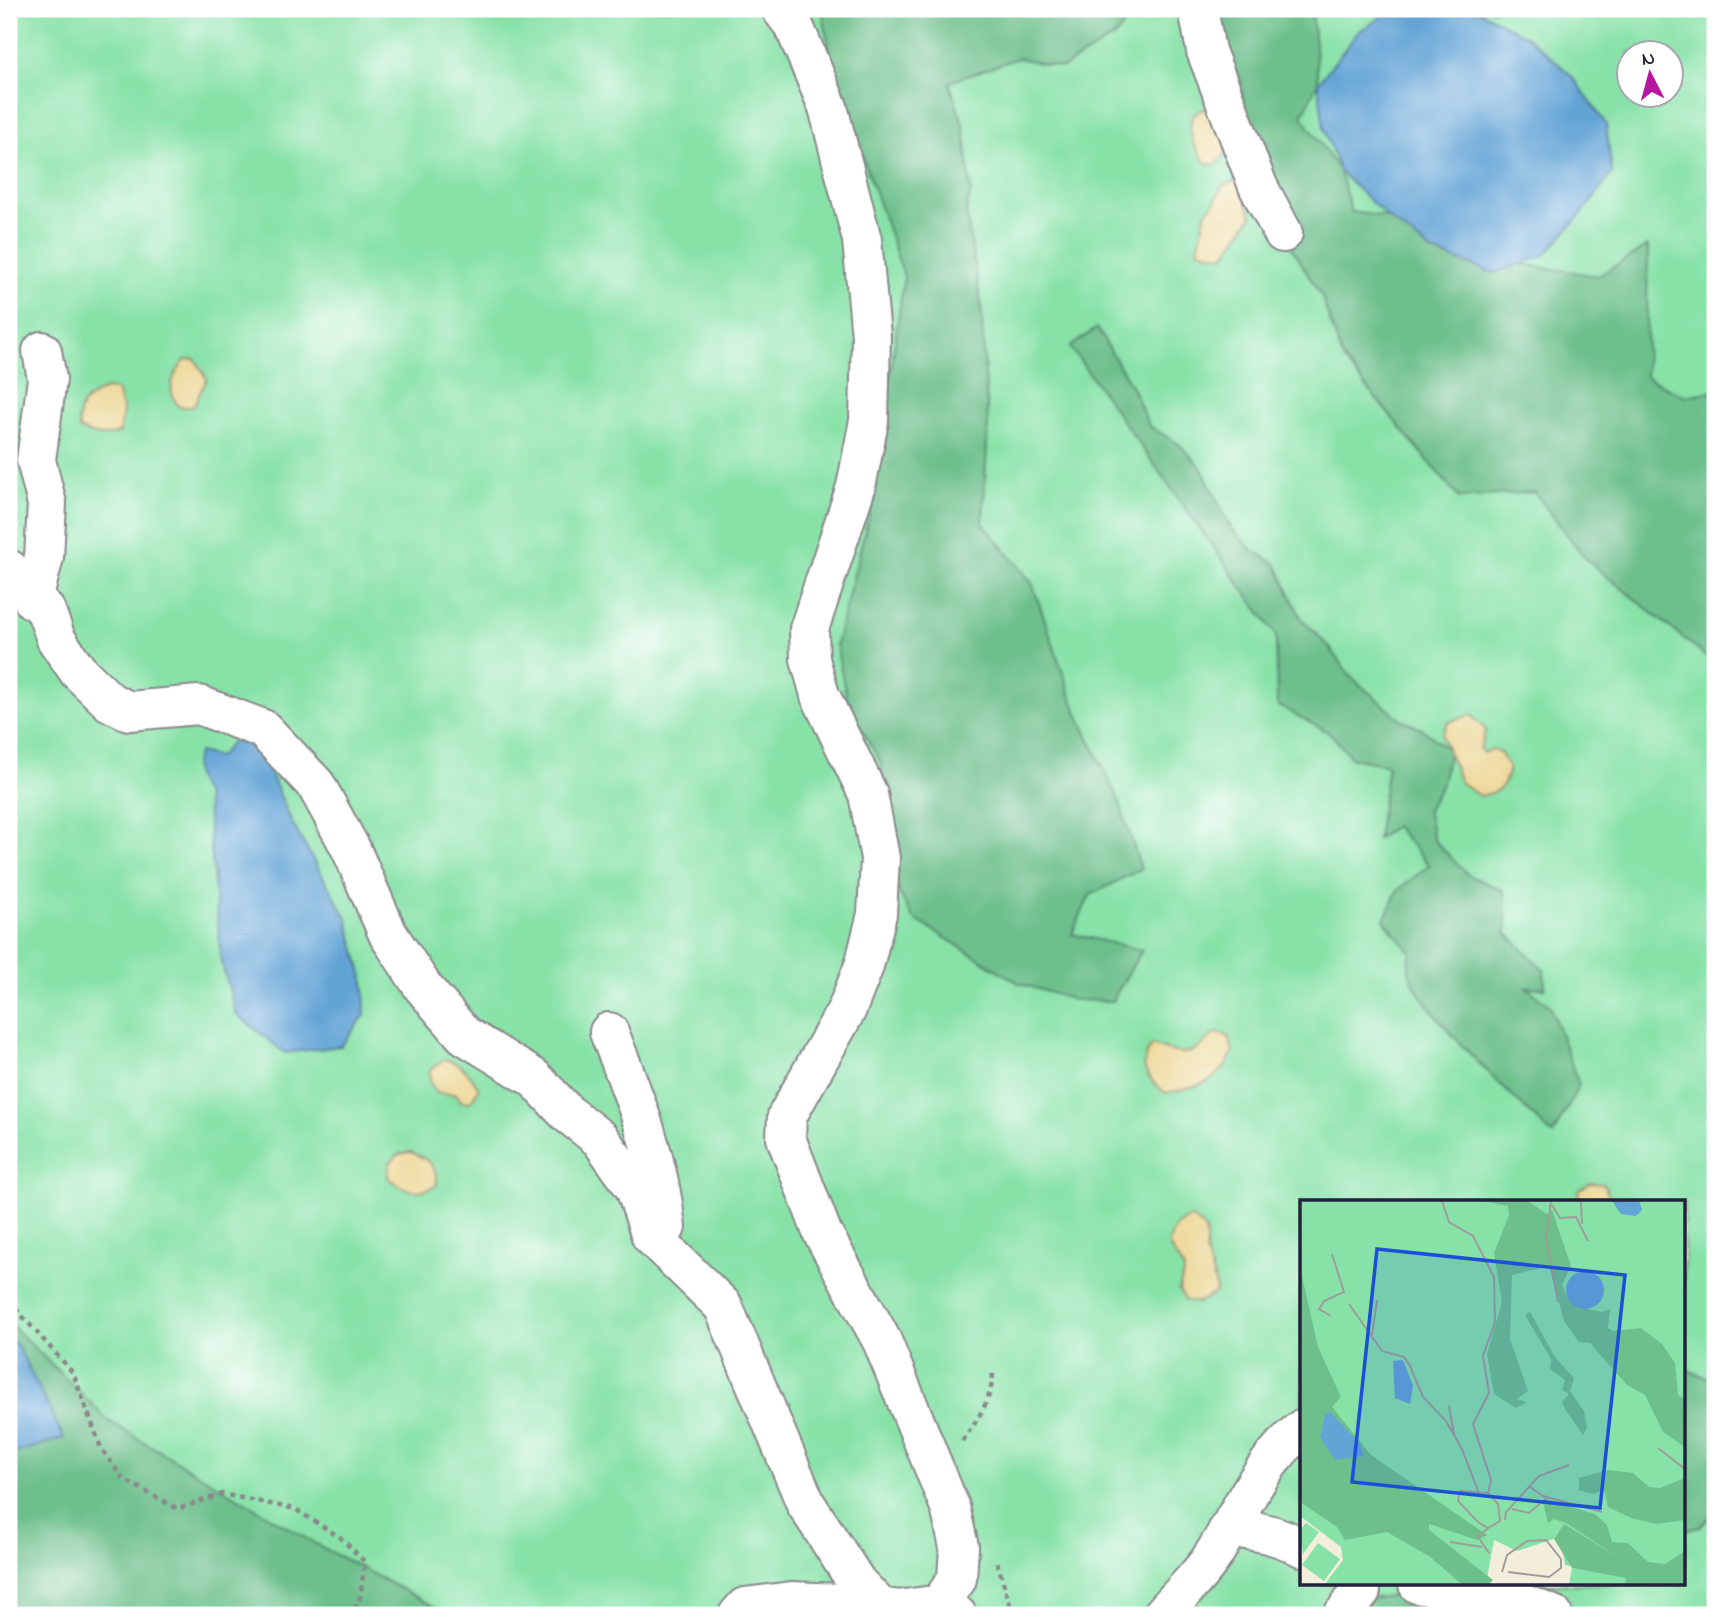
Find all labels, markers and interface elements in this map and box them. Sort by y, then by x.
north arrow [1616,38,1686,108]
text: N [1641,45,1656,74]
inset map [1300,1200,1686,1586]

